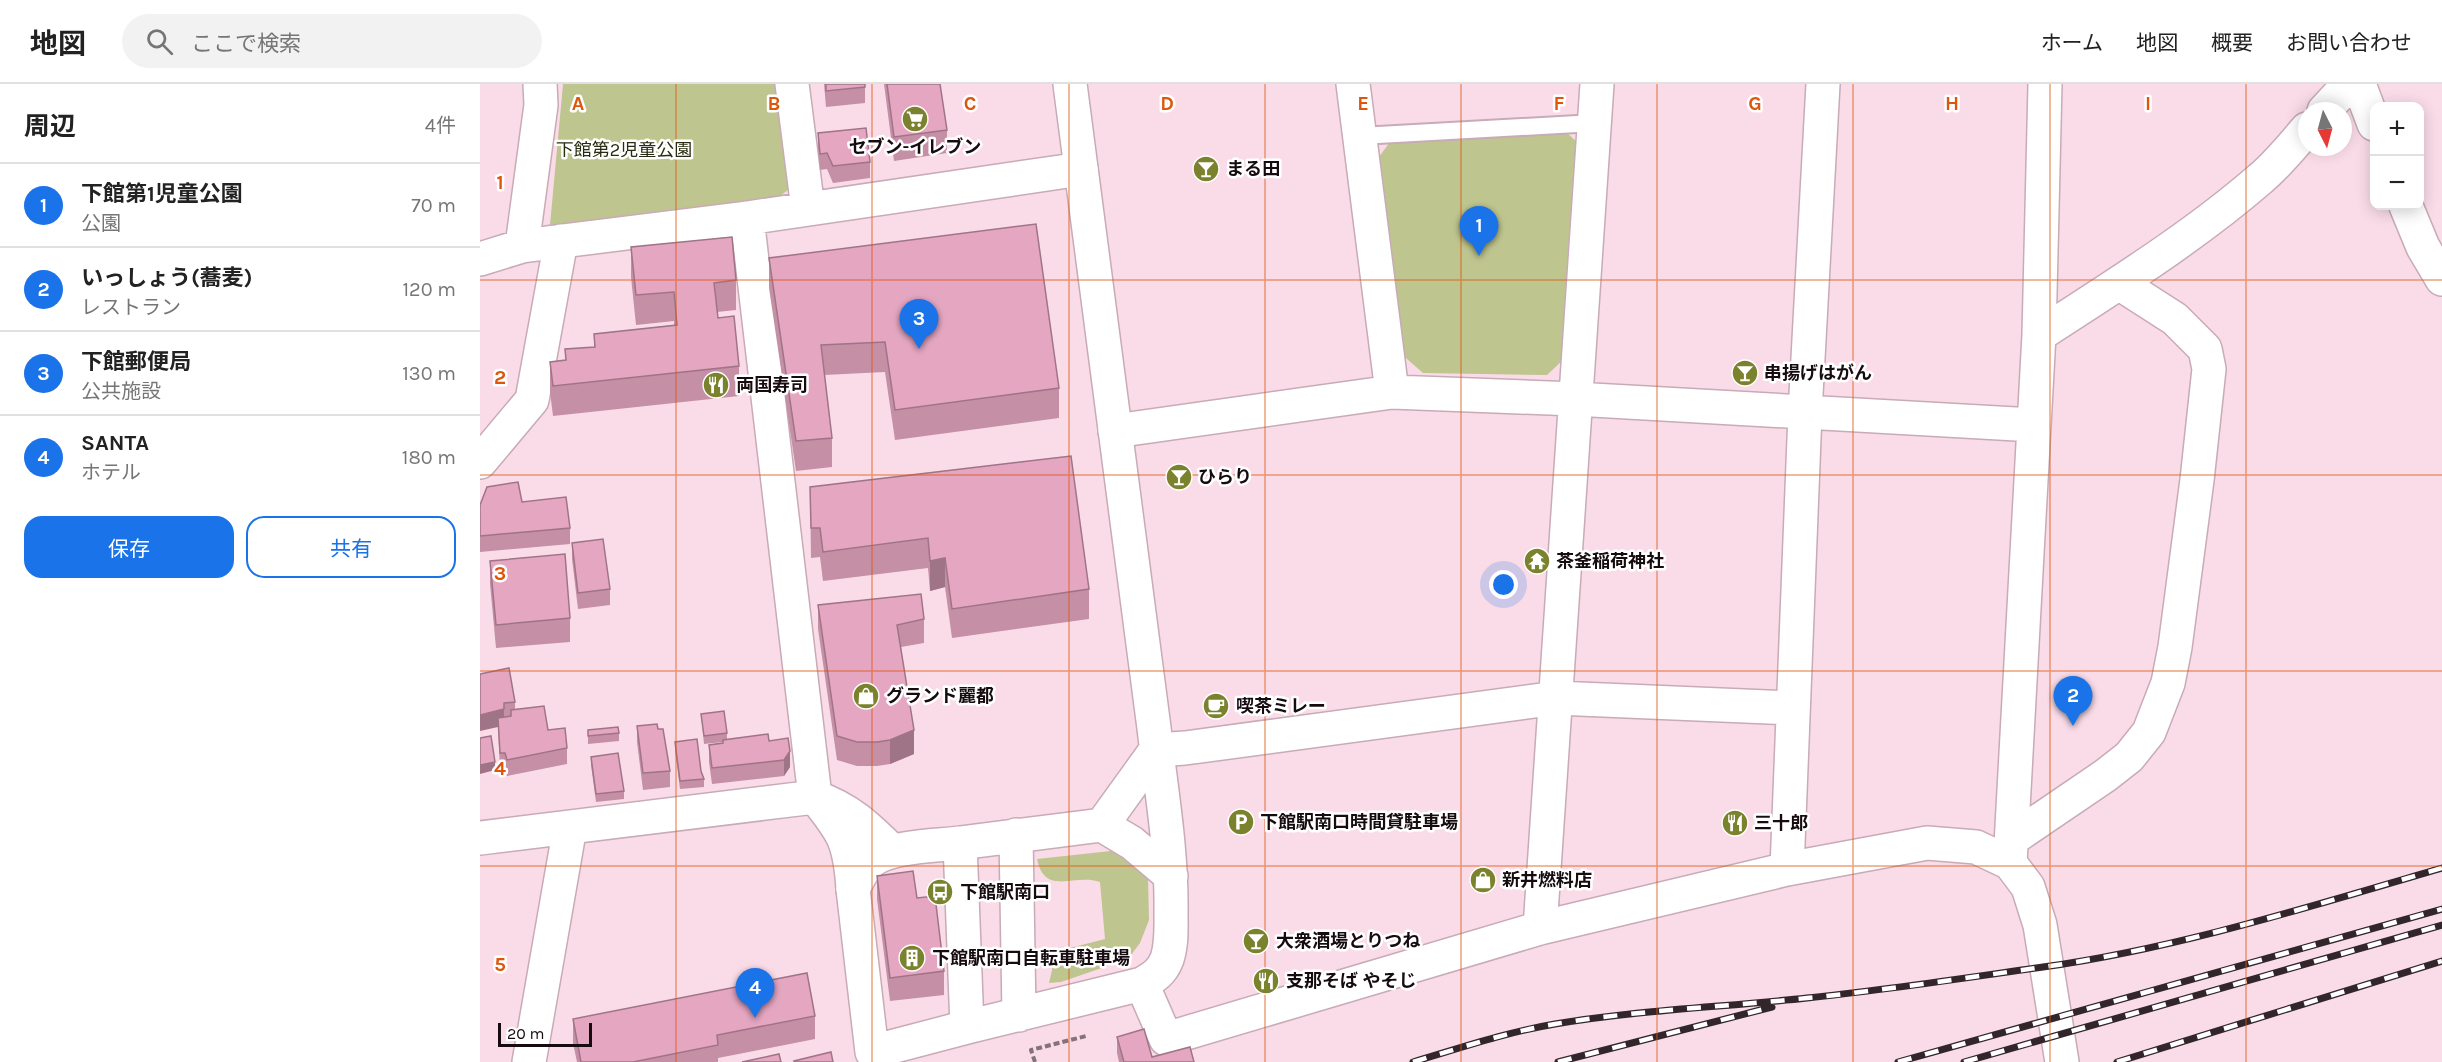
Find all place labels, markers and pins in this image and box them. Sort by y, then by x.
supermarket icon: セブン-イレブン [900,104,930,134]
place label: セブン-イレブン [849,136,981,158]
bar icon: まる田 [1191,154,1221,184]
place label: まる田 [1226,158,1280,180]
pin: 1 [1460,206,1498,256]
pin: 3 [900,300,938,349]
bar icon: 串揚げはがん [1730,358,1760,388]
place label: 串揚げはがん [1764,362,1872,384]
restaurant icon: 両国寿司 [701,370,731,400]
place label: 両国寿司 [736,374,808,396]
bar icon: ひらり [1164,462,1194,492]
place label: ひらり [1198,466,1252,488]
temple icon: 茶釜稲荷神社 [1522,546,1552,576]
place label: 茶釜稲荷神社 [1556,550,1664,572]
pin: 2 [2054,676,2092,726]
shop icon: グランド麗都 [851,681,881,711]
place label: グランド麗都 [886,685,994,707]
cafe icon: 喫茶ミレー [1201,691,1231,721]
place label: 喫茶ミレー [1236,695,1326,717]
parking icon: 下館駅南口時間貸駐車場 [1226,807,1256,837]
restaurant icon: 三十郎 [1720,808,1750,838]
place label: 下館駅南口時間貸駐車場 [1260,811,1458,833]
place label: 三十郎 [1754,812,1808,834]
shop icon: 新井燃料店 [1468,865,1498,895]
place label: 新井燃料店 [1502,869,1592,891]
bus stop icon: 下館駅南口 [925,877,955,907]
place label: 下館駅南口 [960,881,1050,903]
bar icon: 大衆酒場とりつね [1241,926,1271,956]
place label: 大衆酒場とりつね [1276,930,1420,952]
building icon: 下館駅南口自転車駐車場 [897,943,927,973]
place label: 下館駅南口自転車駐車場 [932,947,1130,969]
restaurant icon: 支那そば やそじ [1251,966,1281,996]
pin: 4 [736,968,774,1018]
place label: 支那そば やそじ [1286,970,1417,992]

